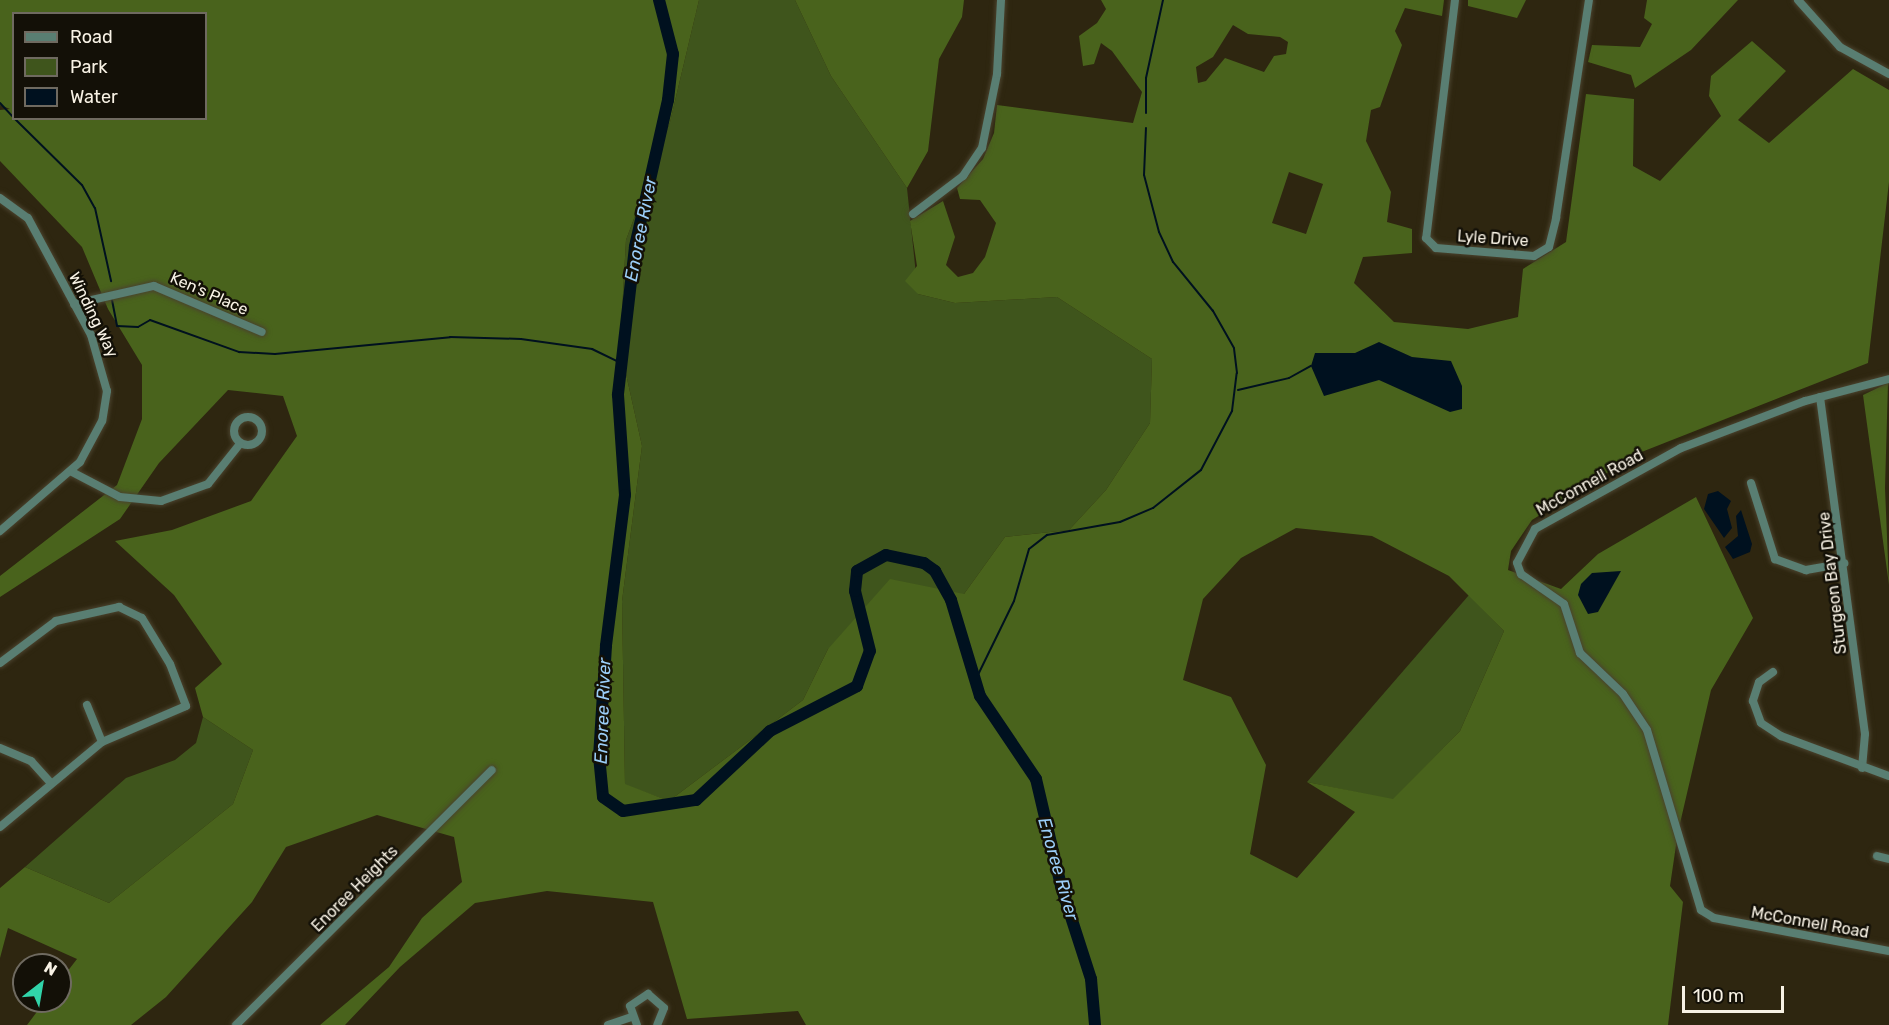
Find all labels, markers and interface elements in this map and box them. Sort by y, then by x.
legend [12,12,207,120]
text: Road [70,26,113,48]
text: Park [70,56,107,78]
text: Water [70,86,118,108]
water label: Enoree River [620,175,662,283]
street label: Lyle Drive [1457,227,1529,251]
street label: Ken's Place [167,268,251,320]
street label: Winding Way [64,269,122,361]
street label: McConnell Road [1533,446,1647,520]
street label: Sturgeon Bay Drive [1815,511,1851,655]
water label: Enoree River [590,658,616,764]
water label: Enoree River [1033,815,1083,923]
street label: Enoree Heights [308,842,402,936]
street label: McConnell Road [1750,903,1870,943]
north arrow [12,953,72,1013]
text: N [41,958,60,980]
scale bar [1685,974,1787,1012]
text: 100 m [1693,985,1744,1007]

